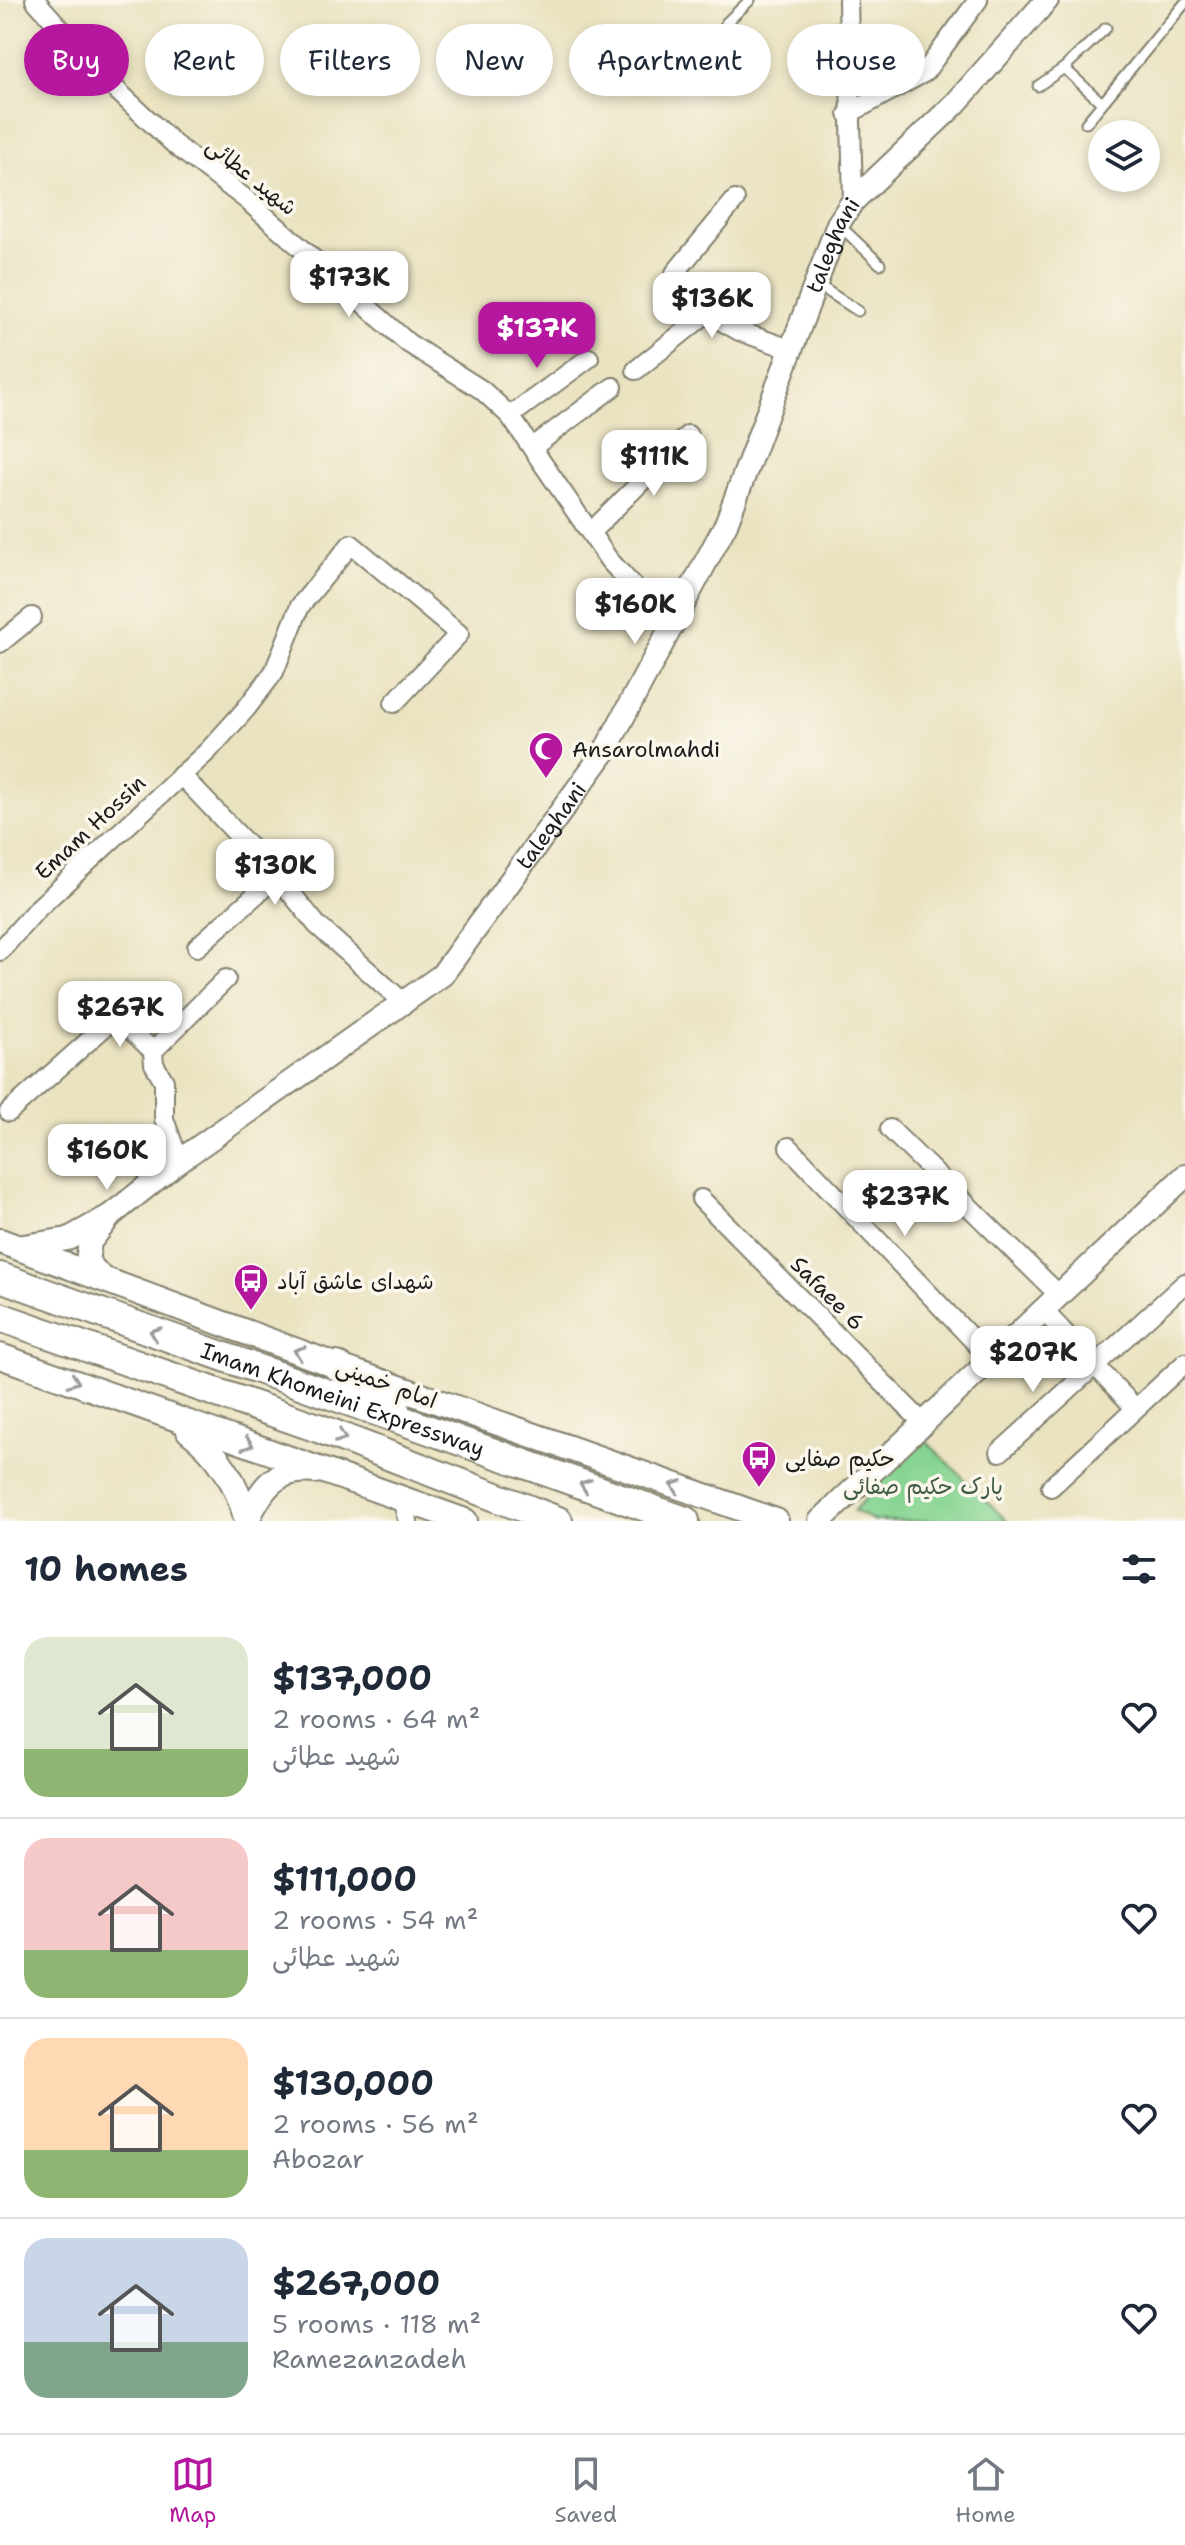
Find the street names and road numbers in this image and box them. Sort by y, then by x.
street label: شهید عطائی [200,131,303,222]
street label: taleghani [800,192,867,297]
street label: Emam Hossin [29,769,152,886]
street label: taleghani [510,776,593,875]
street label: Safaee 6 [784,1250,871,1337]
street label: Imam Khomeini Expressway [197,1336,489,1464]
street label: امام خمینی [332,1352,441,1417]

